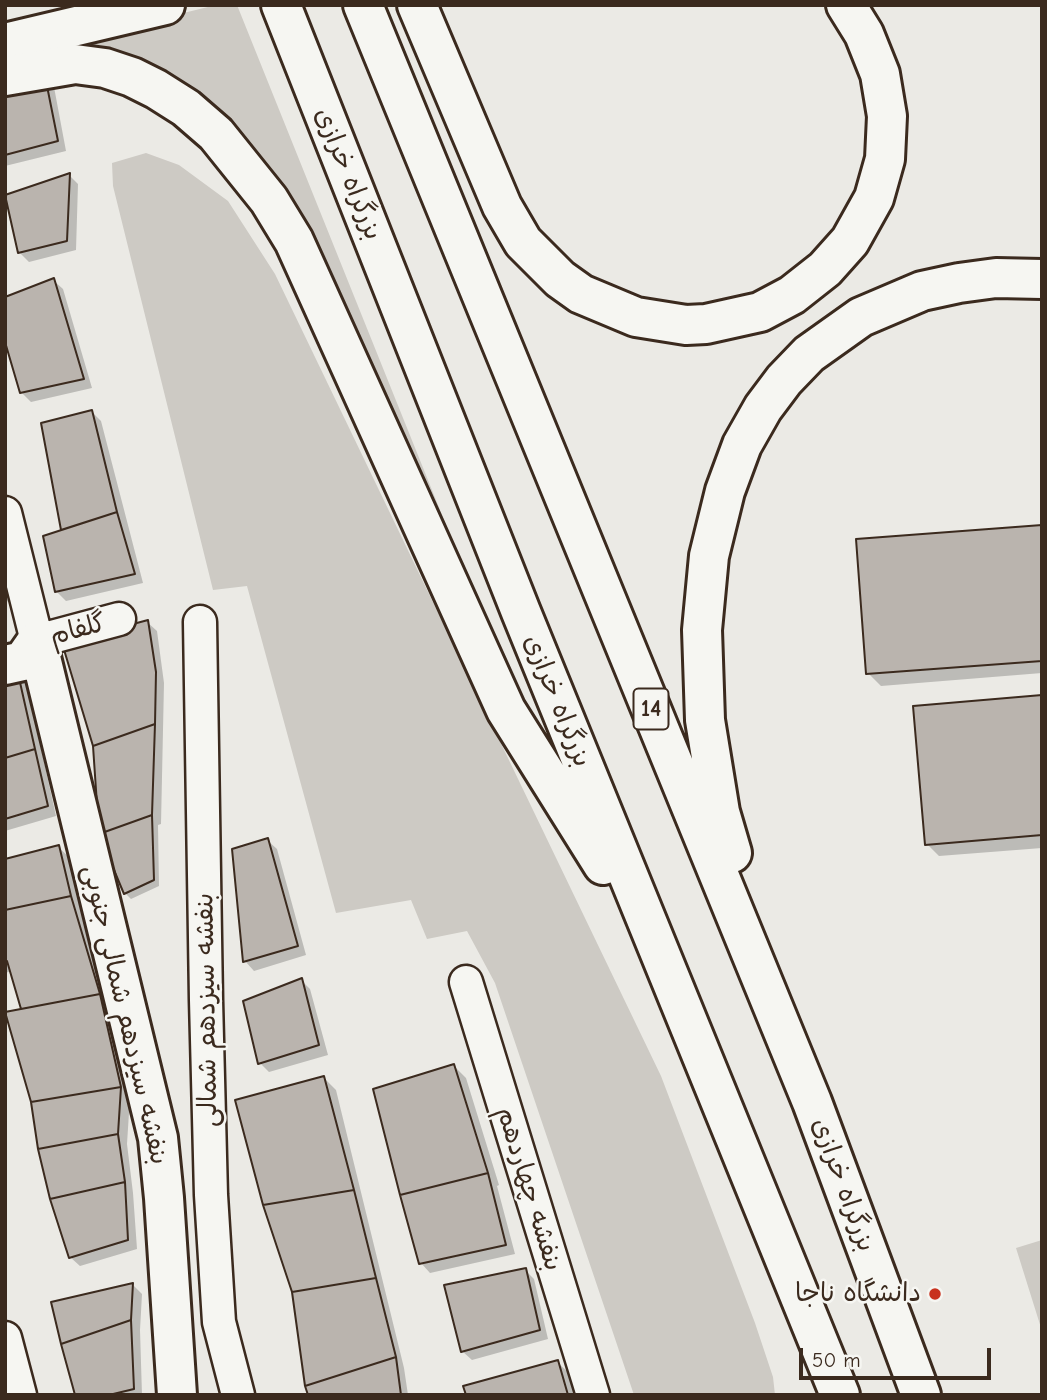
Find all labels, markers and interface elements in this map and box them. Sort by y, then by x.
street label: بزرگراه خرازی [307,103,389,245]
street label: گلفام [47,608,109,652]
street label: بزرگراه خرازی [516,630,598,772]
road number: 14 [634,688,668,730]
street label: بنفشه سیزدهم شمالی جنوبی [75,862,175,1168]
street label: بنفشه سیزدهم شمالی [189,893,225,1127]
street label: بنفشه چهاردهم [489,1103,569,1275]
street label: بزرگراه خرازی [804,1114,882,1256]
place label: دانشگاه ناجا [795,1278,921,1310]
marker: دانشگاه ناجا [927,1286,943,1302]
scale bar [802,1334,995,1378]
text: 50 m [812,1348,861,1372]

